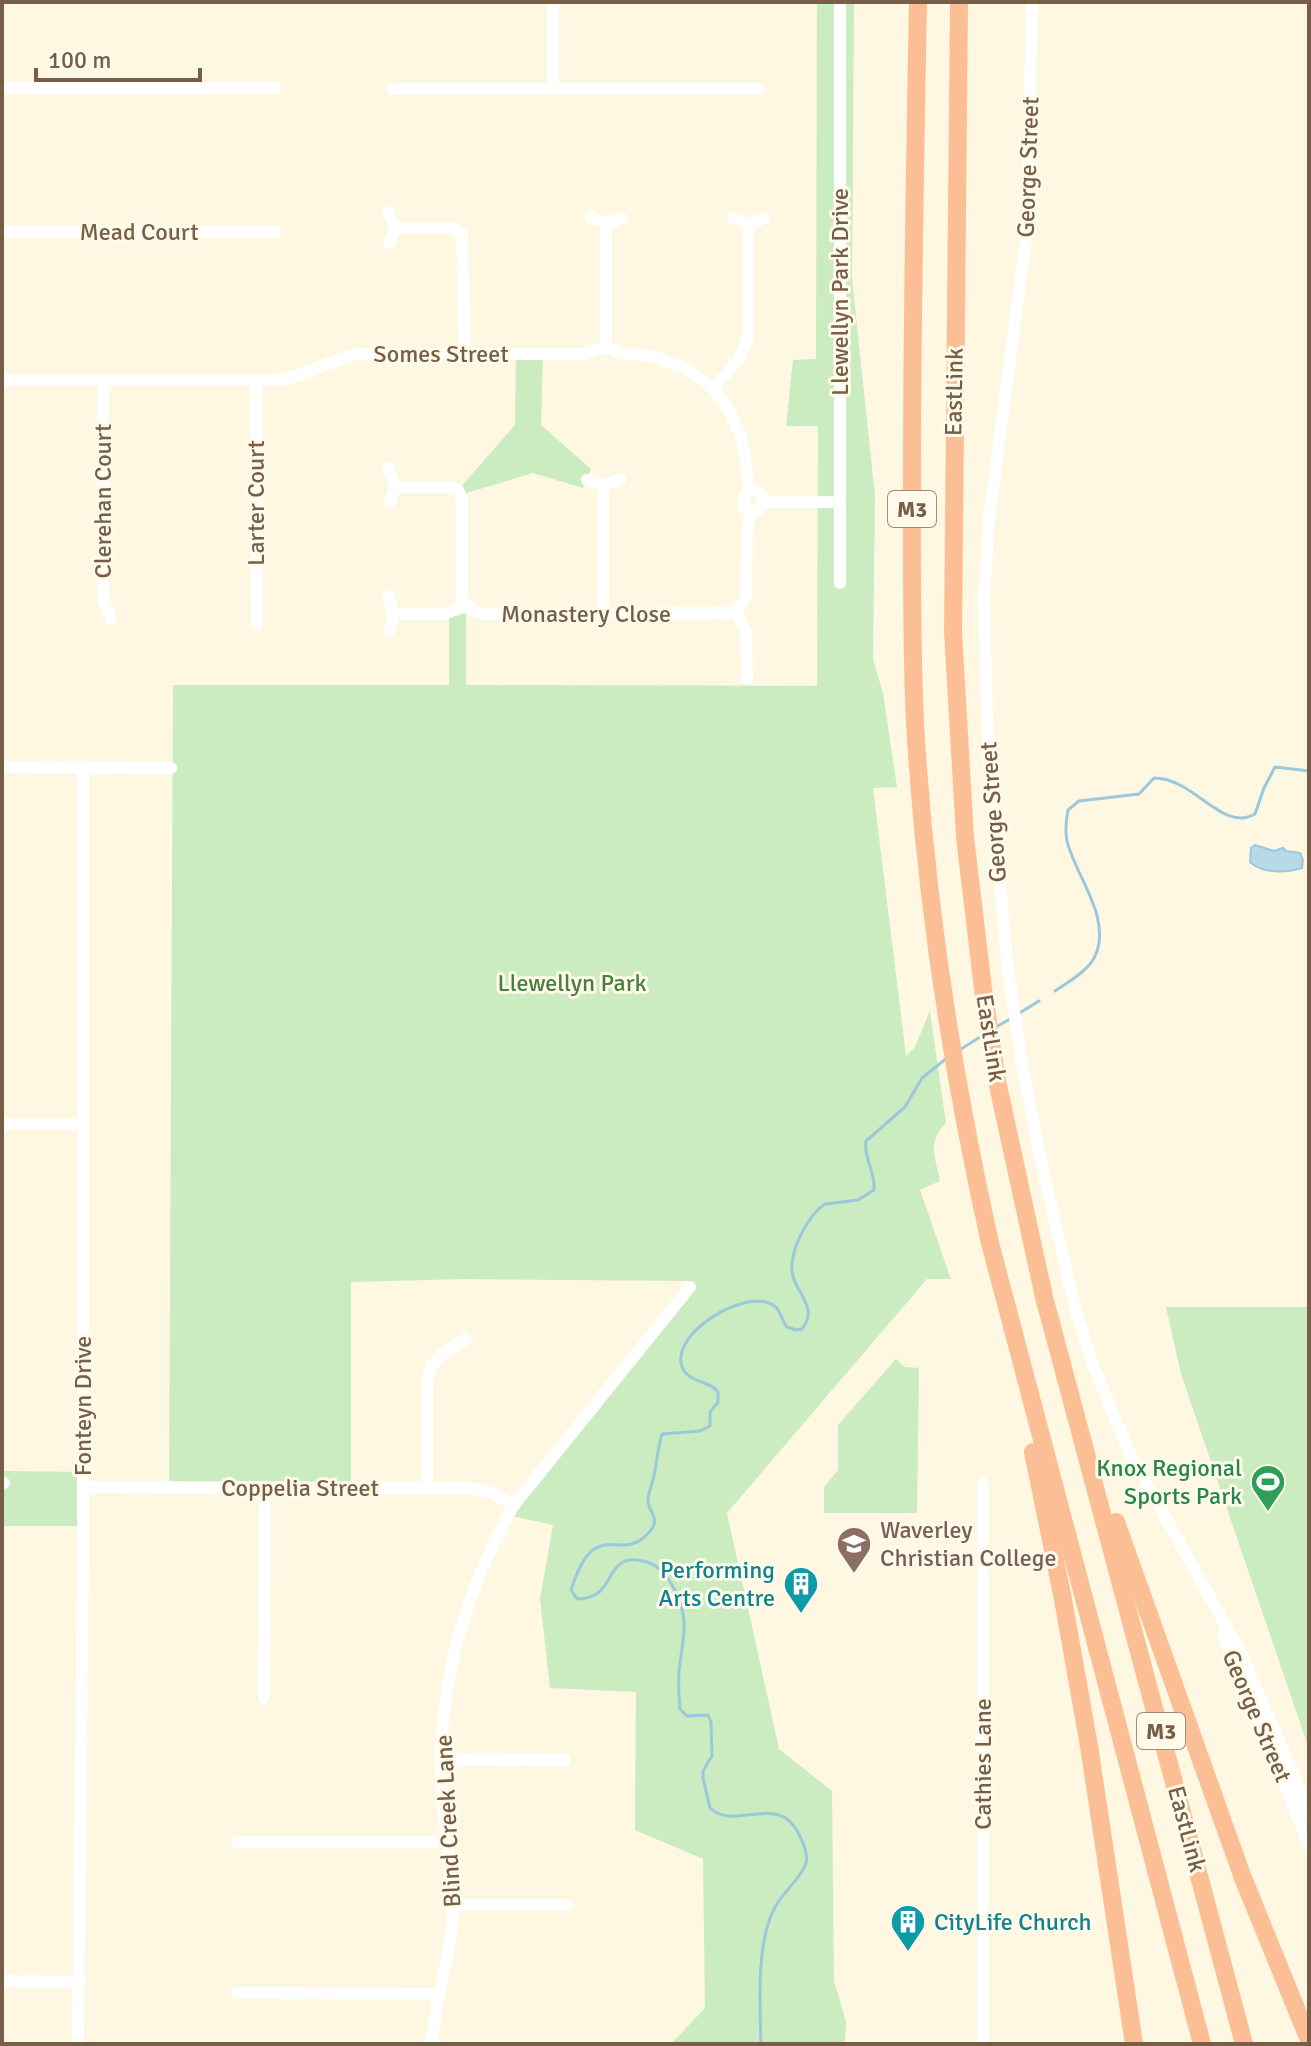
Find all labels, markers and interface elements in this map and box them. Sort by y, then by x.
scale bar [36,32,200,82]
text: 100 m [48,45,111,75]
street label: George Street [1011,96,1045,238]
street label: Llewellyn Park Drive [825,188,855,396]
street label: Mead Court [79,217,199,247]
street label: Somes Street [373,339,509,369]
street label: EastLink [938,348,970,436]
street label: Clerehan Court [88,424,118,578]
street label: Larter Court [241,440,271,566]
road number: M3 [888,491,936,527]
street label: Monastery Close [501,599,671,629]
street label: George Street [973,741,1013,883]
park label: Llewellyn Park [497,968,647,998]
street label: EastLink [969,992,1013,1084]
street label: Fonteyn Drive [68,1336,98,1476]
place label: Knox Regional Sports Park [1096,1453,1242,1511]
sports icon: Knox Regional Sports Park [1249,1463,1287,1513]
street label: Coppelia Street [221,1473,379,1503]
place label: Waverley Christian College [880,1515,1057,1573]
school or university icon: Waverley Christian College [835,1525,873,1575]
place label: Performing Arts Centre [659,1555,775,1613]
building icon: Performing Arts Centre [782,1565,820,1615]
street label: George Street [1216,1645,1298,1787]
street label: Cathies Lane [968,1698,998,1830]
road number: M3 [1137,1713,1185,1749]
street label: Blind Creek Lane [428,1734,468,1908]
street label: EastLink [1161,1783,1213,1875]
building icon: CityLife Church [889,1903,927,1953]
place label: CityLife Church [934,1907,1092,1937]

